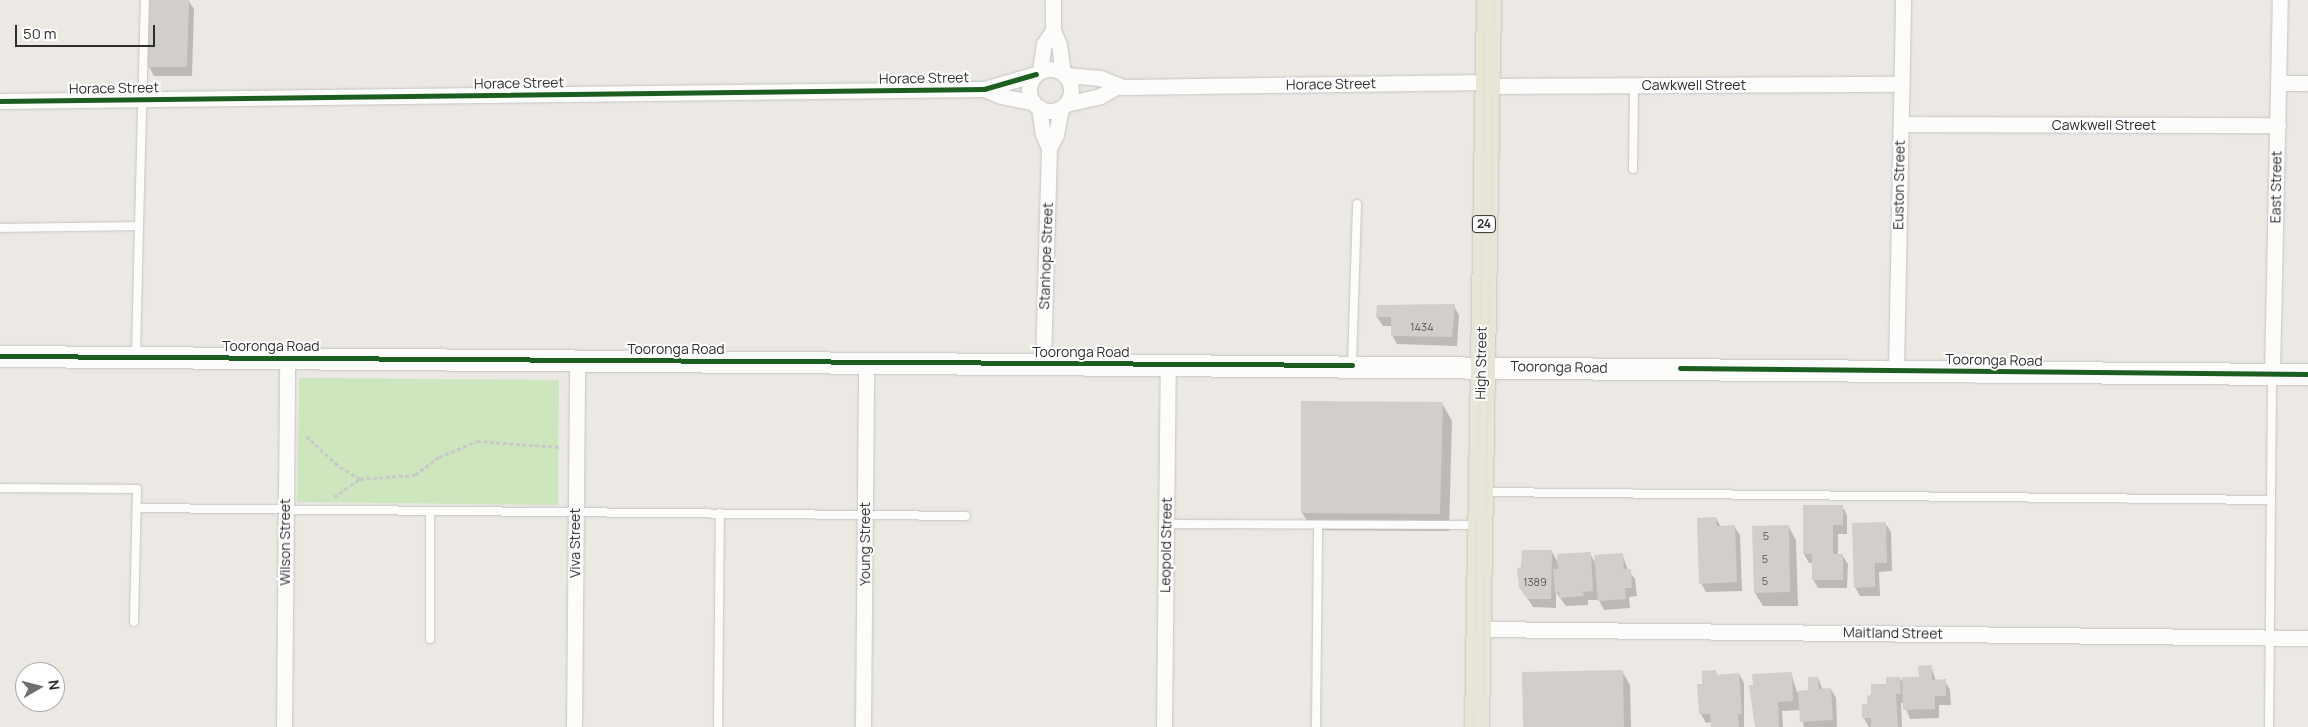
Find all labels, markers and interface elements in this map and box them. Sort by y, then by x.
scale bar [18,15,158,47]
text: 50 m [23,23,57,44]
street label: Horace Street [879,69,969,87]
street label: Horace Street [474,74,564,92]
street label: Horace Street [1286,75,1376,93]
street label: Cawkwell Street [1642,77,1746,93]
street label: Horace Street [69,79,159,97]
street label: Cawkwell Street [2052,117,2156,133]
street label: Euston Street [1890,140,1908,230]
street label: East Street [2267,151,2285,223]
street label: Stanhope Street [1036,202,1056,310]
road number: 24 [1472,214,1496,233]
house number: 1434 [1410,320,1434,334]
street label: High Street [1472,326,1490,400]
street label: Tooronga Road [222,338,320,354]
street label: Tooronga Road [627,341,725,357]
street label: Tooronga Road [1032,344,1130,360]
street label: Tooronga Road [1945,351,2043,369]
street label: Tooronga Road [1510,358,1608,376]
street label: Leopold Street [1157,497,1175,593]
street label: Wilson Street [277,498,293,586]
street label: Young Street [857,502,873,586]
street label: Viva Street [567,508,583,578]
house number: 5 [1763,529,1769,543]
house number: 5 [1762,552,1768,566]
house number: 5 [1762,574,1768,588]
house number: 1389 [1523,575,1547,589]
street label: Maitland Street [1843,624,1943,642]
north arrow [15,662,65,712]
text: N [44,679,64,691]

